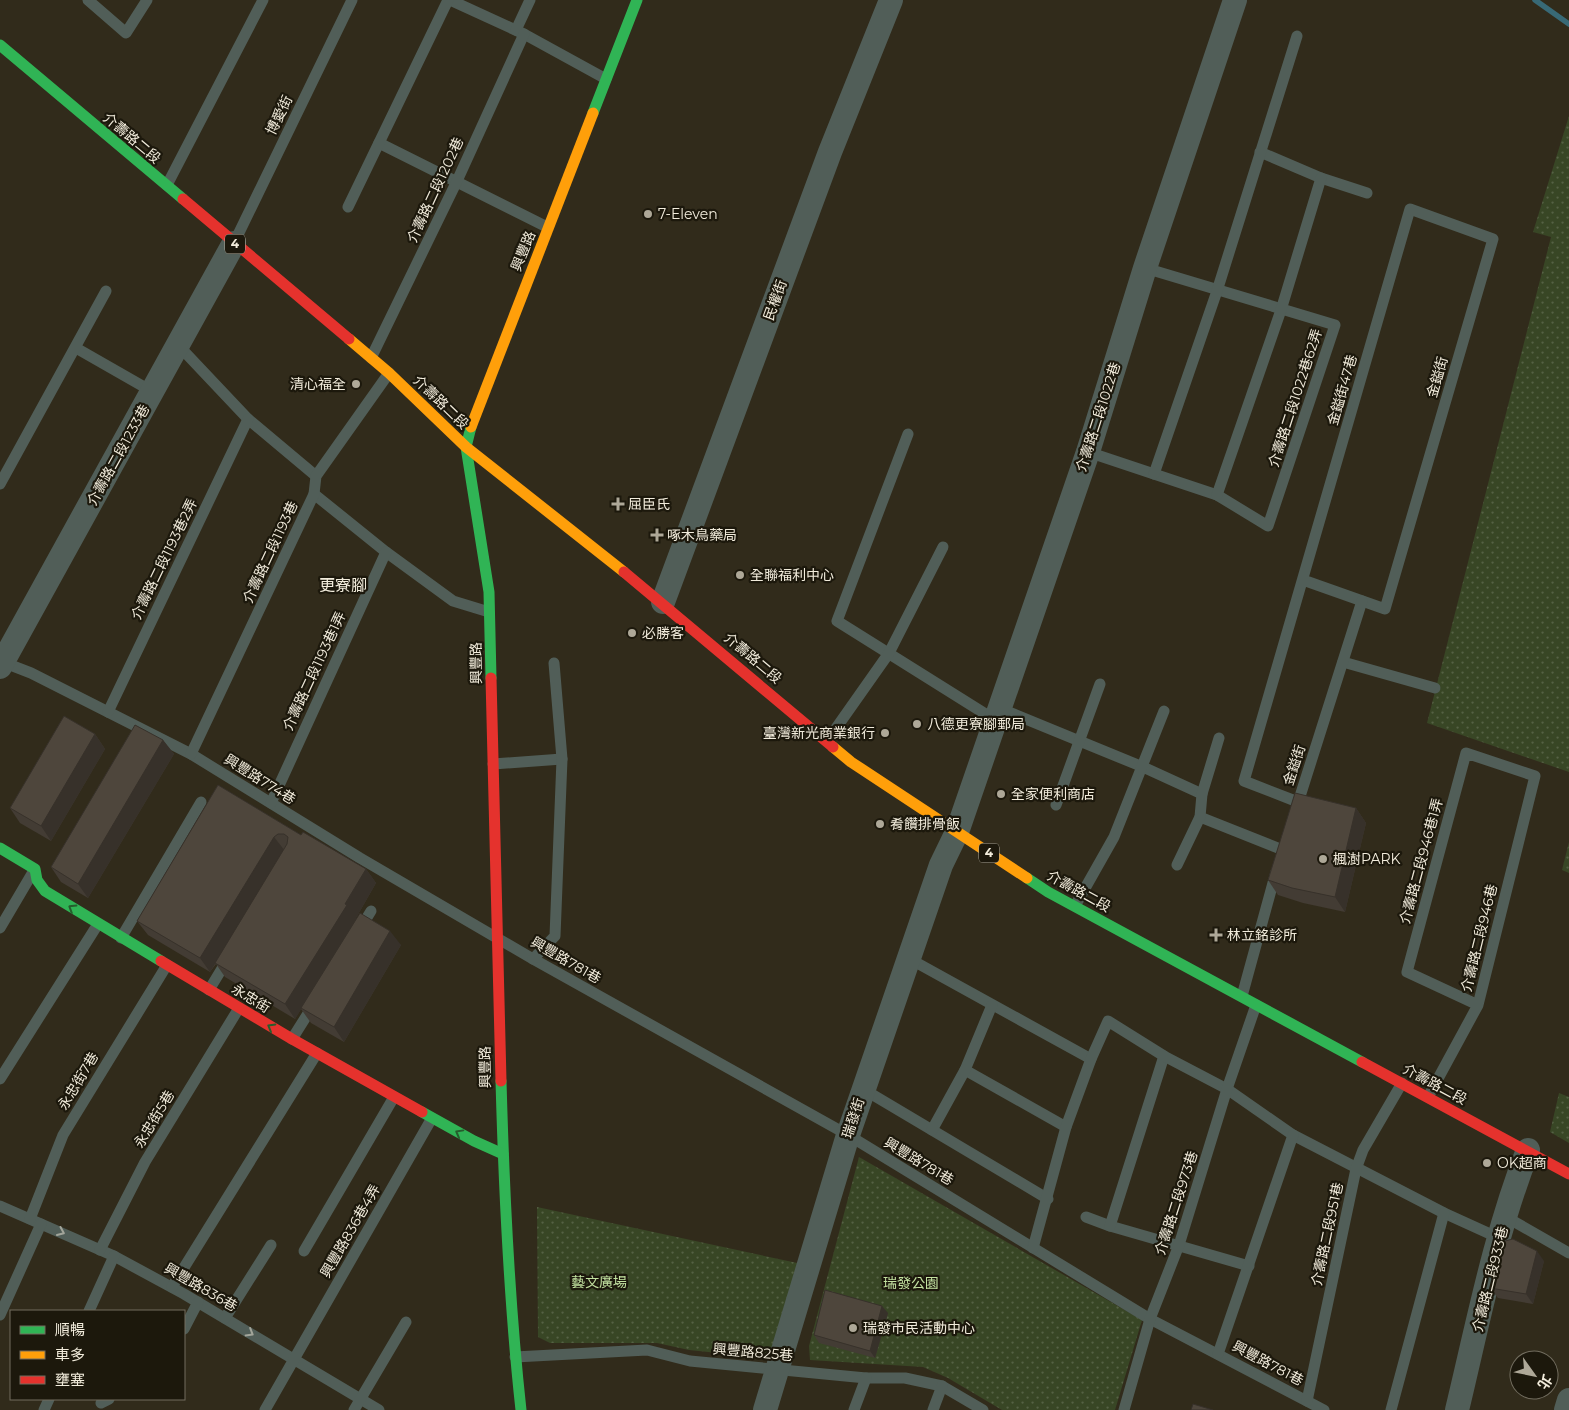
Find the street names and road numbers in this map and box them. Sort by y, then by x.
street label: 博愛街 [262,92,296,138]
street label: 介壽路二段 [99,109,165,167]
street label: 介壽路二段1202巷 [403,134,467,246]
street label: 興豐路 [507,228,539,274]
road number: 4 [225,234,245,253]
street label: 民權街 [759,277,791,323]
street label: 介壽路二段1022巷62弄 [1264,326,1326,470]
street label: 金鎰街47巷 [1323,353,1361,427]
street label: 金鎰街 [1423,354,1451,400]
street label: 介壽路二段1022巷 [1072,360,1124,474]
street label: 介壽路二段 [410,371,472,433]
street label: 介壽路二段1233巷 [83,401,153,509]
street label: 介壽路二段1193巷2弄 [127,496,201,622]
street label: 介壽路二段1193巷 [239,498,301,606]
street label: 介壽路二段1193巷1弄 [278,609,350,733]
street label: 介壽路二段 [720,629,786,687]
street label: 興豐路 [467,642,485,684]
street label: 金鎰街 [1279,742,1309,788]
street label: 興豐路774巷 [221,750,299,808]
street label: 介壽路二段946巷1弄 [1396,796,1446,926]
road number: 4 [979,844,999,862]
street label: 介壽路二段 [1044,866,1114,916]
street label: 介壽路二段946巷 [1457,882,1501,994]
street label: 興豐路781巷 [528,933,604,987]
street label: 永忠街 [228,979,274,1017]
street label: 興豐路 [476,1046,494,1088]
street label: 永忠街7巷 [54,1049,102,1113]
street label: 介壽路二段 [1400,1060,1470,1108]
street label: 永忠街5巷 [130,1087,178,1151]
street label: 瑞發街 [838,1095,868,1141]
street label: 興豐路781巷 [881,1133,957,1189]
street label: 介壽路二段973巷 [1151,1149,1201,1257]
street label: 興豐路836巷4弄 [316,1181,384,1281]
street label: 介壽路二段951巷 [1307,1181,1347,1287]
street label: 介壽路二段933巷 [1468,1224,1512,1334]
street label: 興豐路836巷 [161,1259,241,1315]
street label: 興豐路781巷 [1229,1337,1307,1389]
street label: 興豐路825巷 [712,1340,794,1364]

